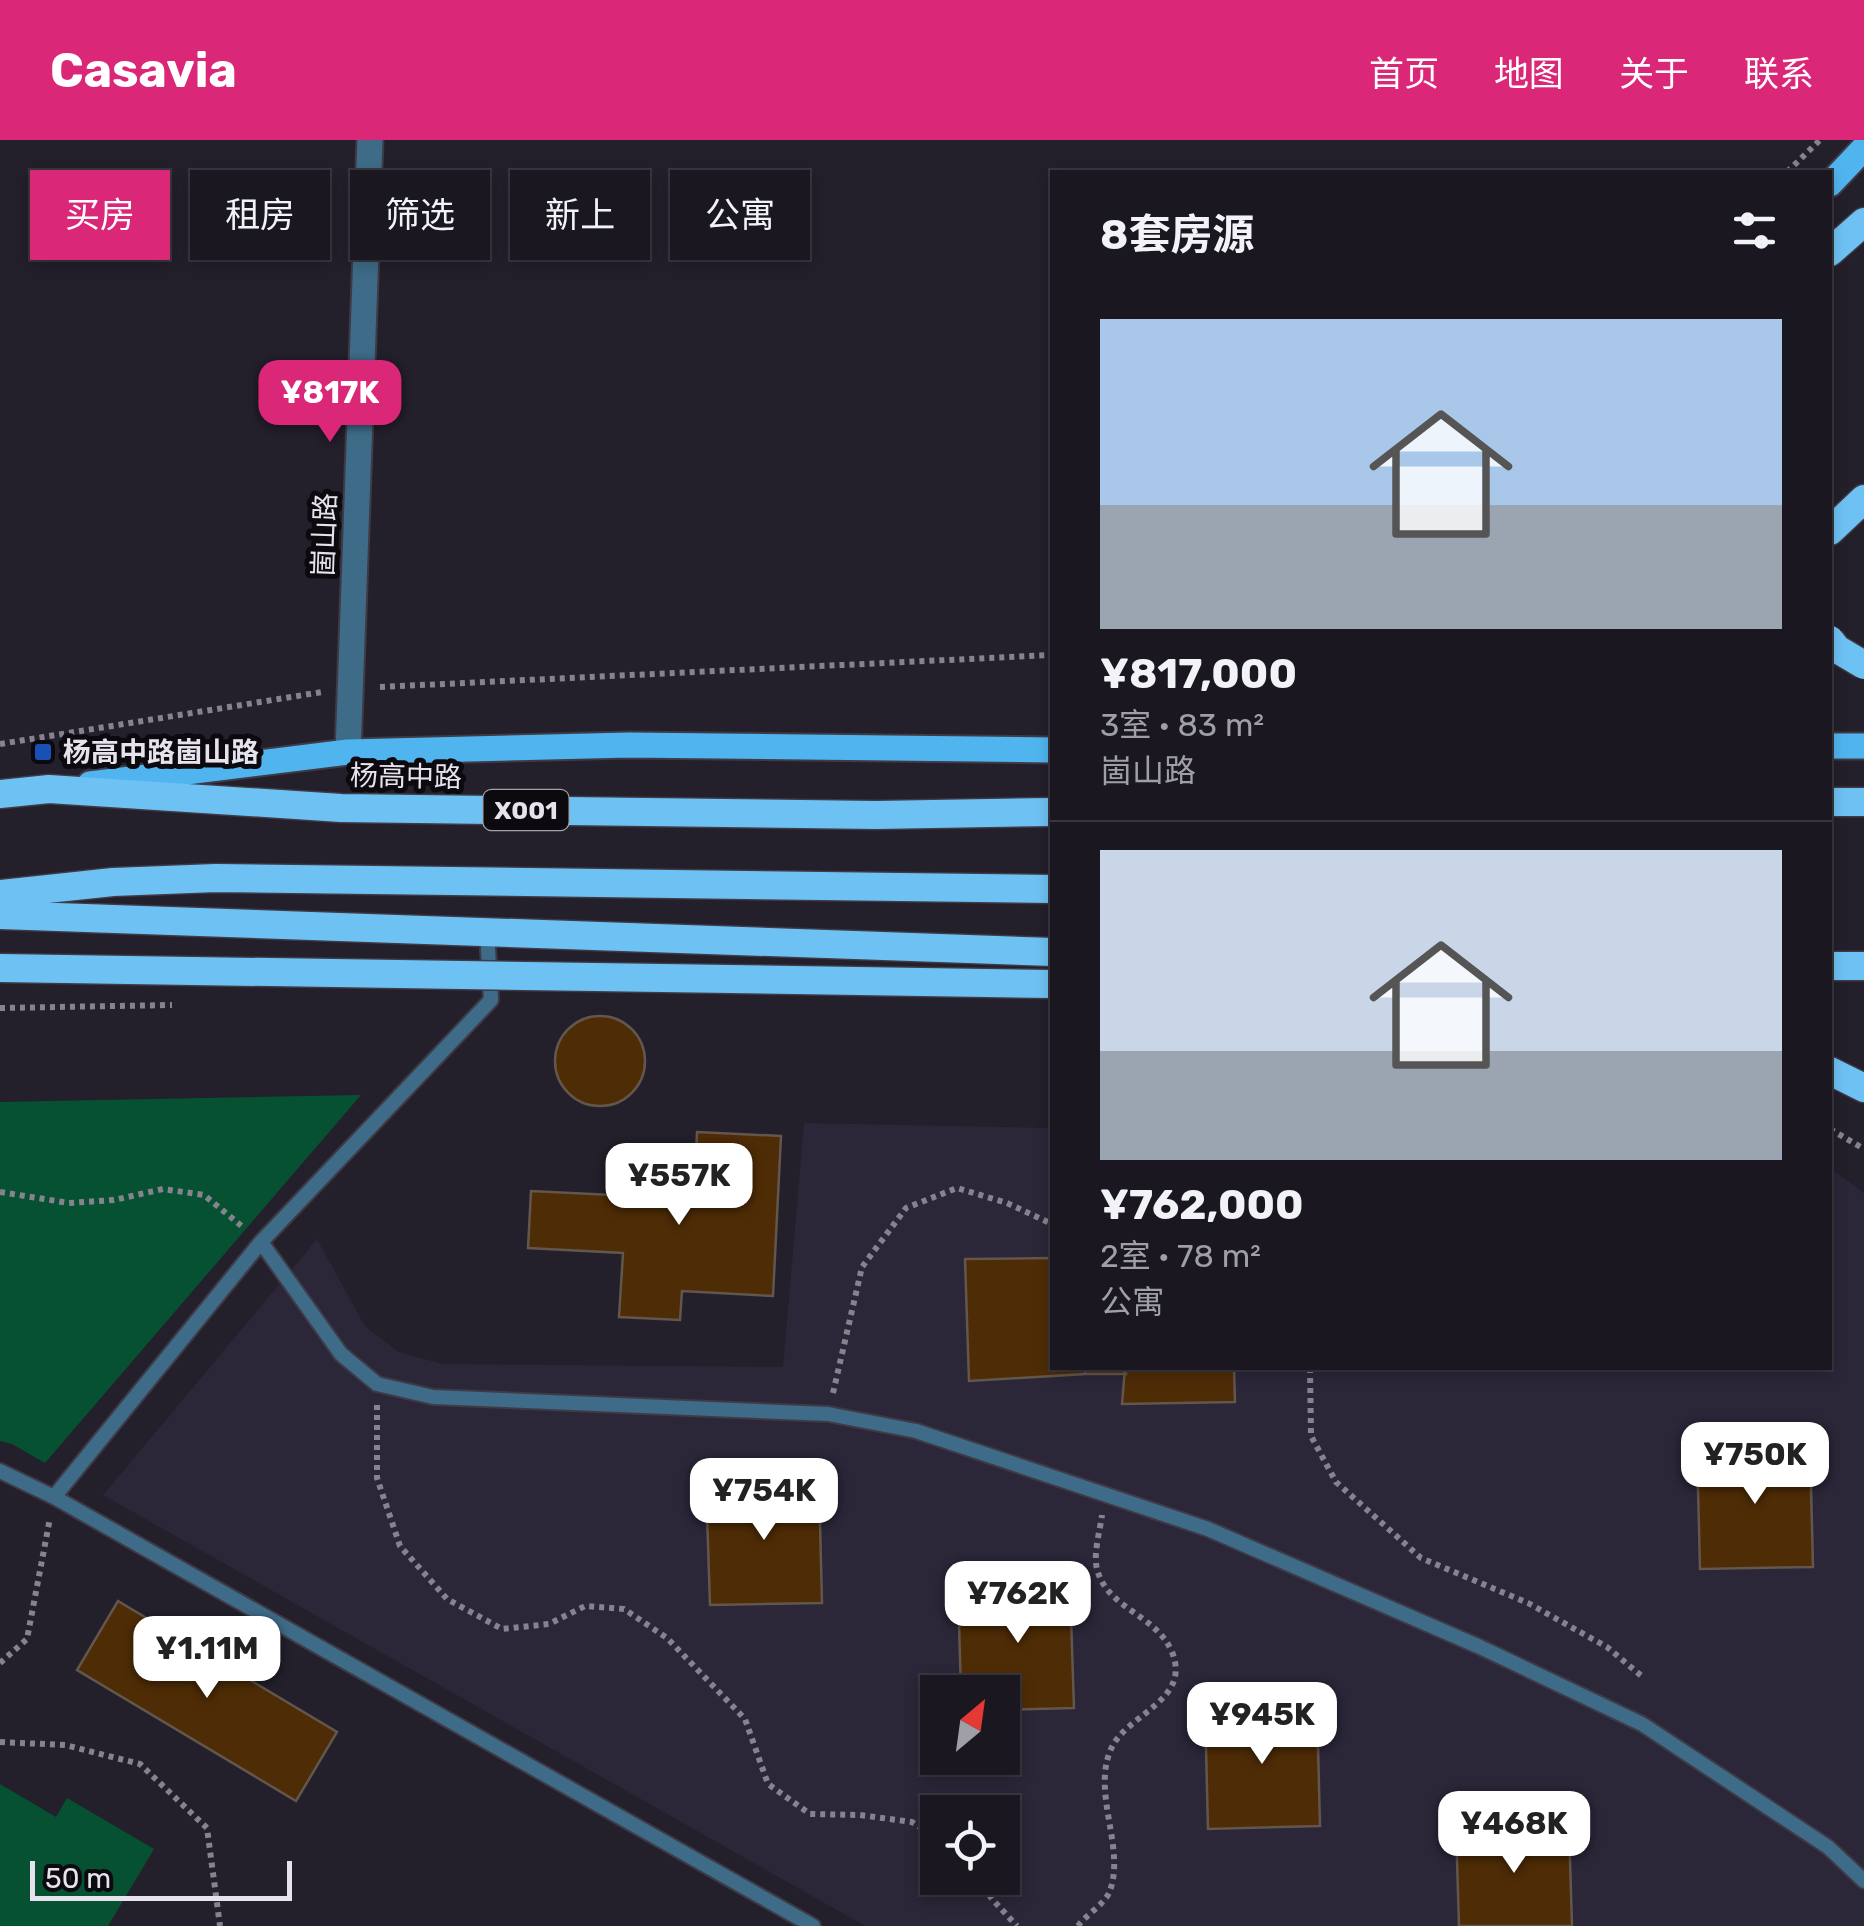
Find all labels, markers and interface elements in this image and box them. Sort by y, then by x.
text: Casavia [50,42,237,99]
text: 首页 [1369,53,1439,95]
text: 地图 [1494,53,1564,95]
text: 关于 [1619,53,1689,95]
text: 联系 [1744,53,1814,95]
chip: 买房 [30,170,170,260]
chip: 租房 [190,170,330,260]
chip: 筛选 [350,170,490,260]
chip: 新上 [510,170,650,260]
chip: 公寓 [670,170,810,260]
icon: filters [1727,203,1782,258]
text: 8套房源 [1100,210,1254,260]
pin: ¥817K [260,360,400,445]
text: ¥817K [280,373,380,411]
icon: home [1351,384,1531,564]
street label: 崮山路 [307,492,342,578]
text: ¥817,000 [1100,649,1297,699]
text: 3室 · 83 m² [1100,706,1264,744]
place label: 杨高中路崮山路 [63,736,259,769]
marker: 杨高中路崮山路 [32,741,54,763]
text: 崮山路 [1100,752,1196,790]
street label: 杨高中路 [350,759,462,794]
road number: X001 [484,790,568,830]
icon: home [1351,915,1531,1095]
pin: ¥557K [609,1143,749,1228]
text: ¥557K [628,1156,730,1194]
text: ¥762,000 [1100,1180,1304,1230]
text: 2室 · 78 m² [1100,1237,1261,1275]
text: 公寓 [1100,1283,1164,1321]
pin: ¥750K [1685,1422,1825,1507]
text: ¥750K [1703,1435,1807,1473]
pin: ¥754K [694,1458,834,1543]
text: ¥754K [712,1471,816,1509]
pin: ¥762K [948,1561,1088,1646]
text: ¥762K [967,1574,1069,1612]
pin: ¥1.11M [126,1616,288,1701]
text: ¥1.11M [155,1629,259,1667]
north arrow [920,1675,1020,1775]
map controls [920,1675,1020,1895]
pin: ¥945K [1192,1682,1332,1767]
text: ¥945K [1209,1695,1315,1733]
pin: ¥468K [1444,1791,1584,1876]
button: locate [920,1795,1020,1895]
text: ¥468K [1460,1804,1568,1842]
scale bar [30,1856,292,1900]
text: 50 m [45,1862,111,1895]

